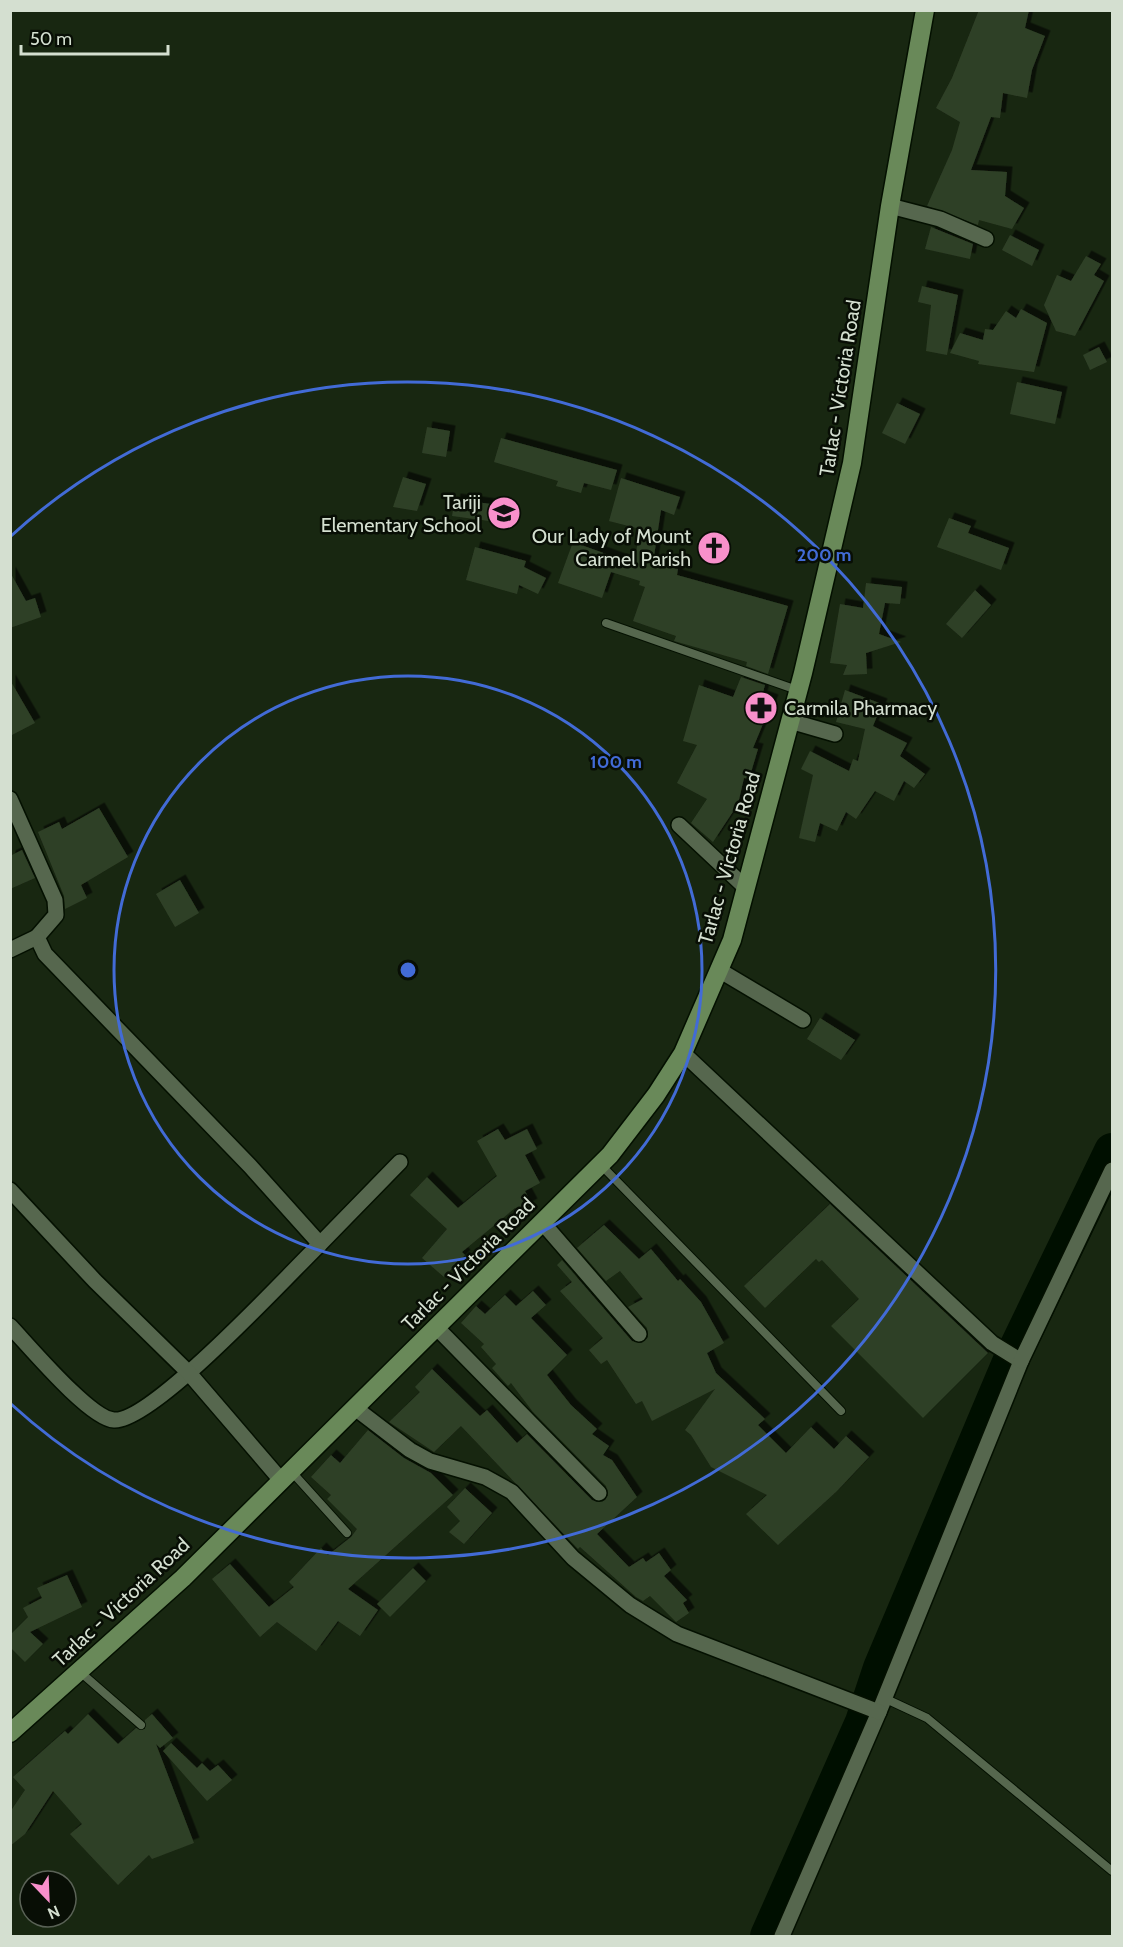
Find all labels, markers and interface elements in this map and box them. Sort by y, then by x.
scale bar [21,18,168,56]
text: 50 m [30,28,72,50]
street label: Tarlac - Victoria Road [814,298,866,478]
place label: Tariji Elementary School [321,490,481,537]
school or university icon: Tariji Elementary School [486,495,522,531]
place label: Our Lady of Mount Carmel Parish [532,524,691,571]
church icon: Our Lady of Mount Carmel Parish [696,530,732,566]
text: 200 m [797,544,851,566]
pharmacy icon: Carmila Pharmacy [743,690,779,726]
place label: Carmila Pharmacy [784,696,937,720]
text: 100 m [590,751,642,773]
street label: Tarlac - Victoria Road [693,769,765,947]
centre of rings [398,960,418,980]
street label: Tarlac - Victoria Road [396,1192,540,1336]
street label: Tarlac - Victoria Road [48,1532,194,1672]
north arrow [18,1869,78,1929]
text: N [45,1901,63,1923]

